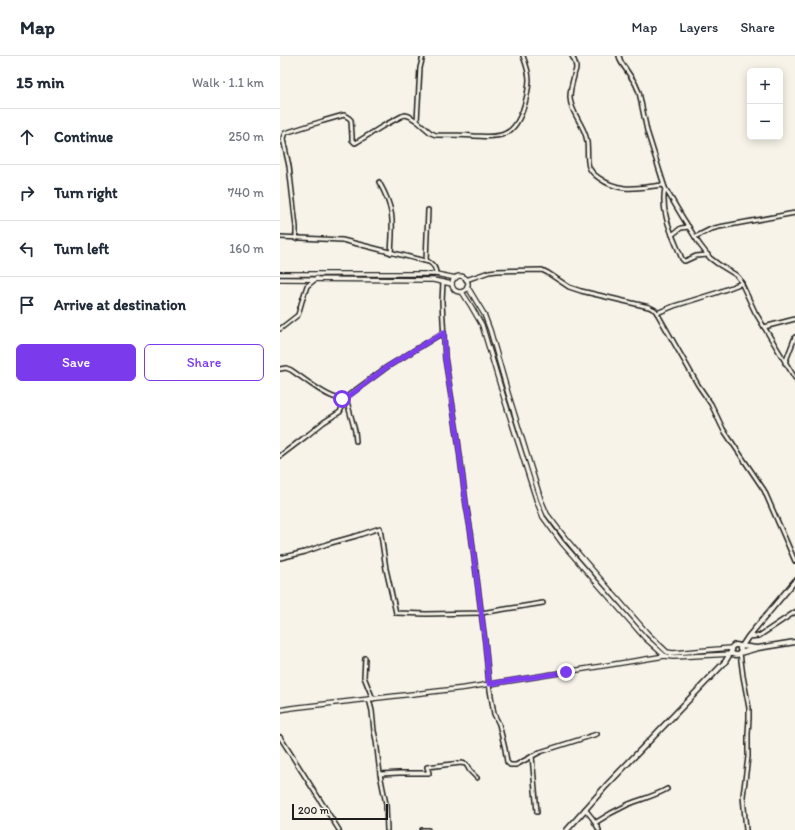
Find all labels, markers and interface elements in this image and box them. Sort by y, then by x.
text: Map [20,16,55,39]
text: Map [632,19,657,36]
text: Layers [679,19,718,36]
text: Share [740,19,775,36]
map controls [747,68,783,140]
button: + [747,68,783,104]
text: 15 min [16,72,64,92]
text: Walk · 1.1 km [192,75,264,90]
button: − [747,104,783,140]
icon: ahead [16,126,38,148]
text: Continue [54,128,113,146]
text: 250 m [228,129,264,144]
icon: right [16,182,38,204]
text: Turn right [54,184,118,202]
text: 740 m [228,185,264,200]
icon: left [16,238,38,260]
text: Turn left [54,240,109,258]
text: 160 m [229,241,264,256]
icon: arrive [16,294,38,316]
text: Arrive at destination [54,296,186,314]
button: Save [16,344,136,381]
button: Share [144,344,264,381]
route start [333,390,351,408]
route end [557,663,575,681]
scale bar [292,802,388,821]
text: 200 m [298,804,329,817]

